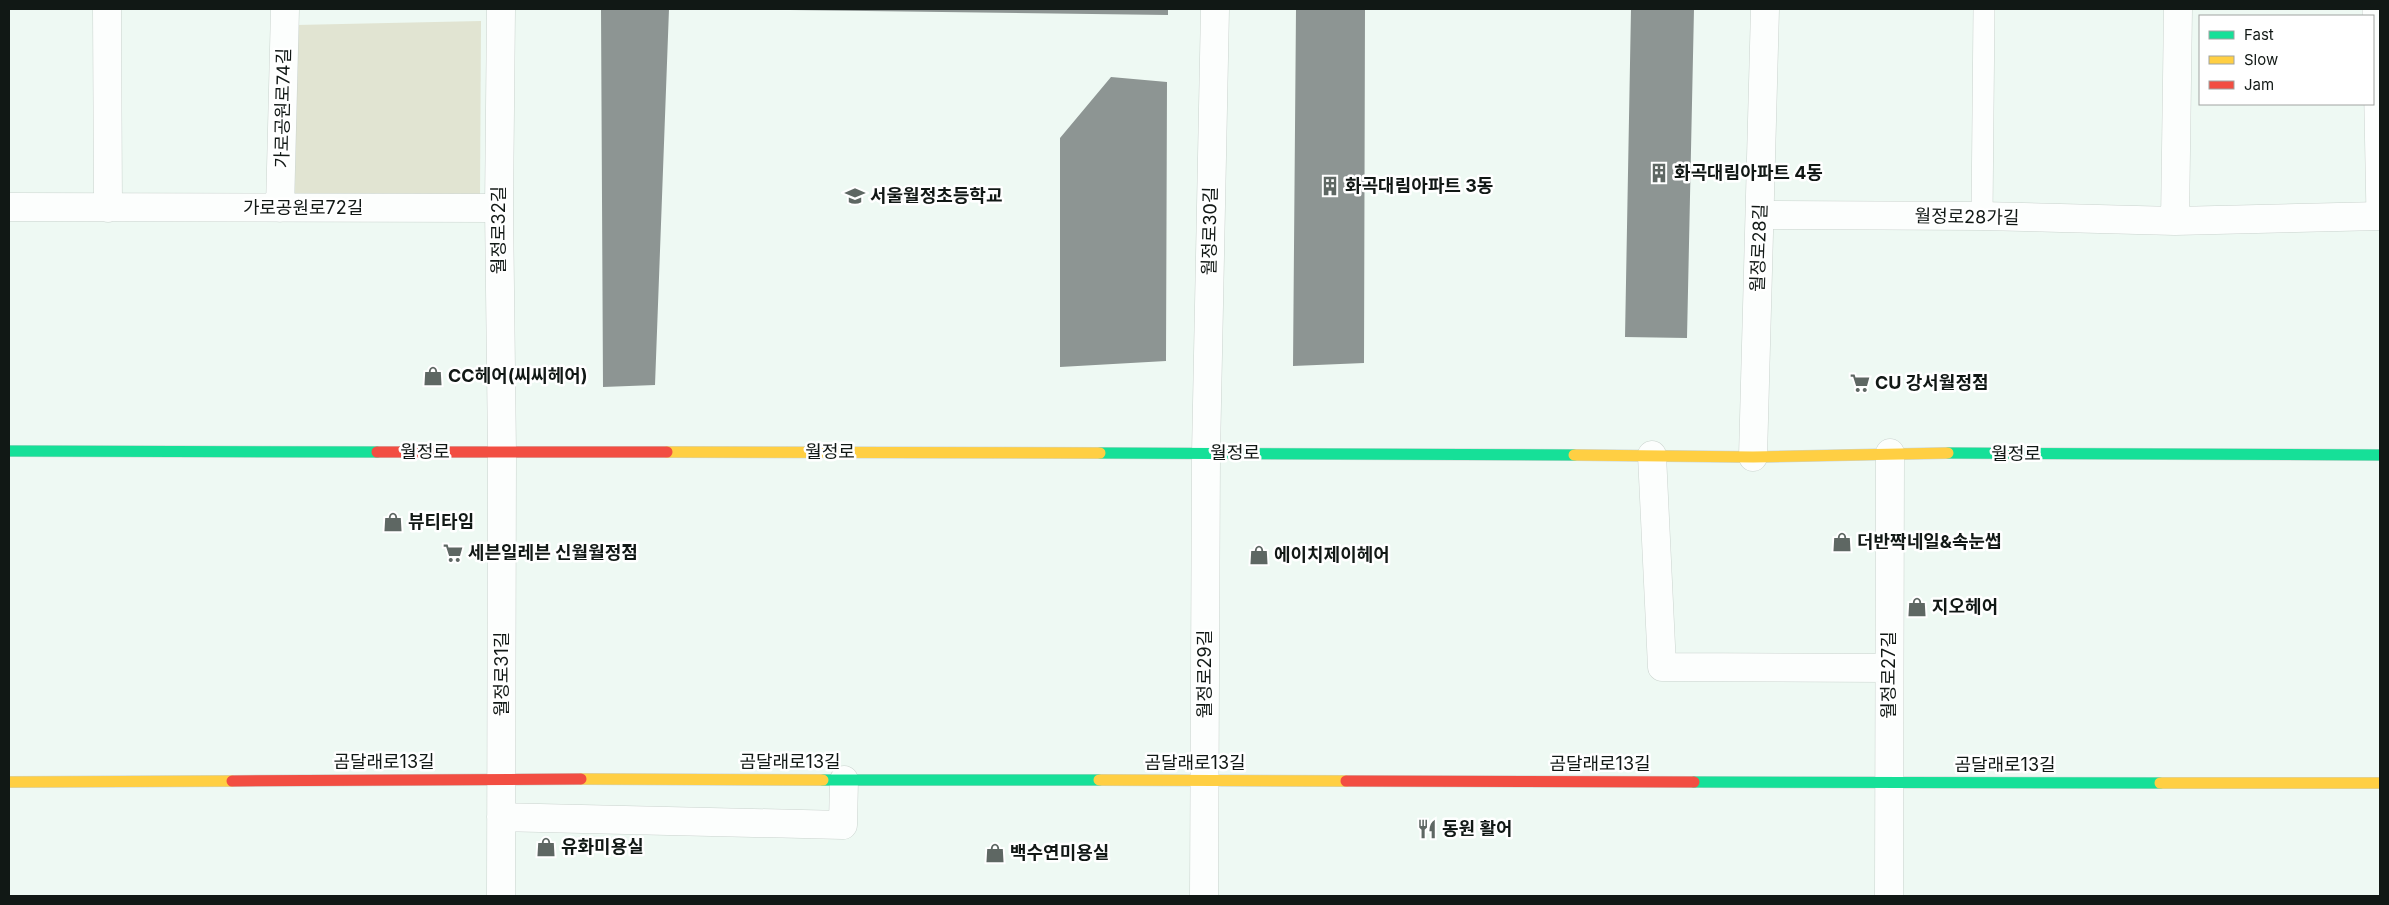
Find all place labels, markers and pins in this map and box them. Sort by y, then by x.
building icon: 화곡대림아파트 4동 [1648,162,1670,184]
place label: 화곡대림아파트 4동 [1674,162,1823,183]
building icon: 화곡대림아파트 3동 [1319,175,1341,197]
place label: 화곡대림아파트 3동 [1345,175,1493,196]
school or university icon: 서울월정초등학교 [844,185,866,207]
place label: 서울월정초등학교 [870,185,1002,206]
shop icon: CC헤어(씨씨헤어) [422,365,444,387]
place label: CC헤어(씨씨헤어) [448,365,588,386]
supermarket icon: CU 강서월정점 [1849,372,1871,394]
place label: CU 강서월정점 [1875,372,1989,393]
shop icon: 뷰티타임 [382,511,404,533]
place label: 뷰티타임 [408,511,474,532]
shop icon: 더반짝네일&속눈썹 [1831,531,1853,553]
place label: 더반짝네일&속눈썹 [1857,531,2002,552]
supermarket icon: 세븐일레븐 신월월정점 [442,542,464,564]
place label: 세븐일레븐 신월월정점 [468,542,638,563]
shop icon: 에이치제이헤어 [1248,544,1270,566]
place label: 에이치제이헤어 [1274,544,1390,565]
shop icon: 지오헤어 [1906,596,1928,618]
place label: 지오헤어 [1932,596,1998,617]
restaurant icon: 동원 활어 [1416,818,1438,840]
place label: 동원 활어 [1442,818,1513,839]
shop icon: 유화미용실 [535,836,557,858]
place label: 유화미용실 [561,836,644,857]
shop icon: 백수연미용실 [984,842,1006,864]
place label: 백수연미용실 [1010,842,1109,863]

